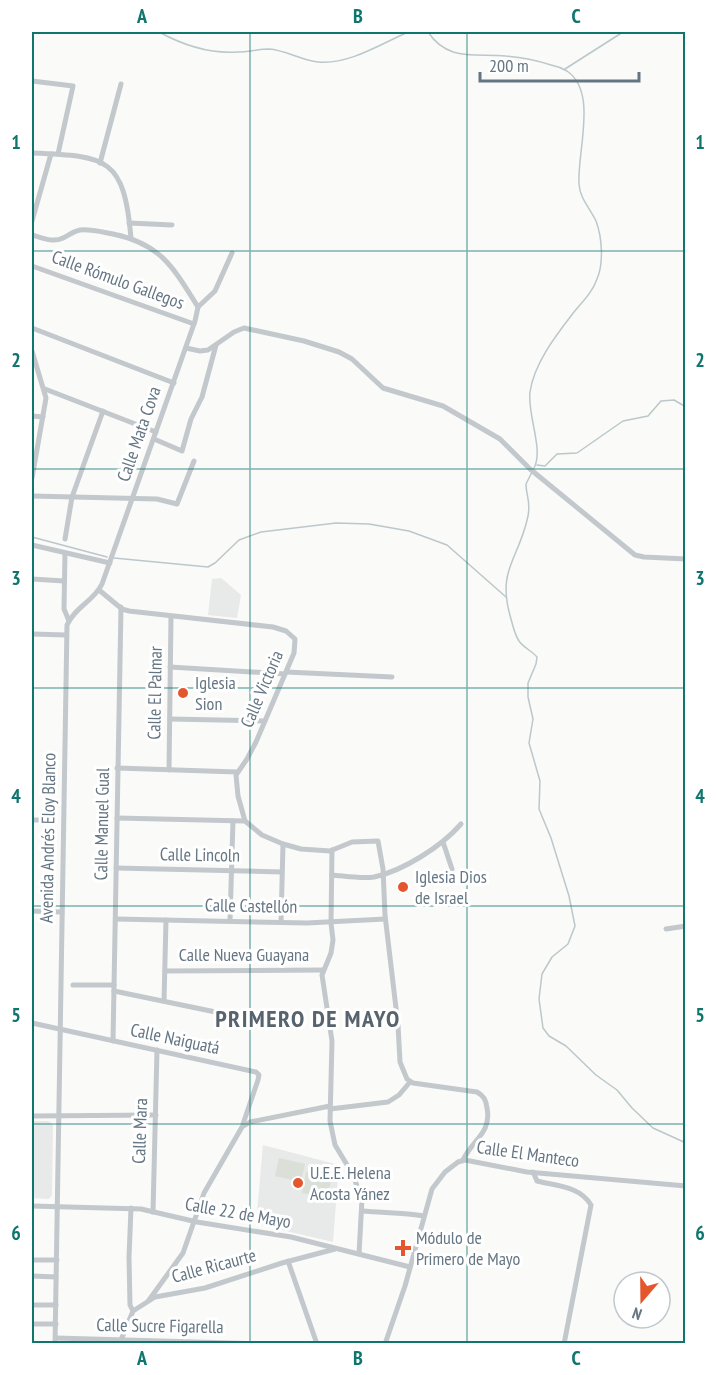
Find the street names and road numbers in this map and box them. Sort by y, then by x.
street label: Calle Rómulo Gallegos [49,245,188,314]
street label: Calle Mata Cova [112,383,166,484]
street label: Calle El Palmar [142,646,167,740]
street label: Calle Victoria [235,647,288,731]
street label: Avenida Andrés Eloy Blanco [35,752,60,923]
street label: Calle Manuel Gual [89,767,114,881]
street label: Calle Lincoln [160,842,240,867]
street label: Calle Castellón [205,893,297,918]
street label: Calle Nueva Guayana [179,943,309,966]
street label: Calle Naiguatá [128,1018,222,1059]
street label: Calle Mara [127,1098,152,1164]
street label: Calle El Manteco [475,1135,581,1172]
street label: Calle 22 de Mayo [183,1192,293,1233]
street label: Calle Ricaurte [169,1243,259,1288]
street label: Calle Sucre Figarella [96,1313,224,1338]

